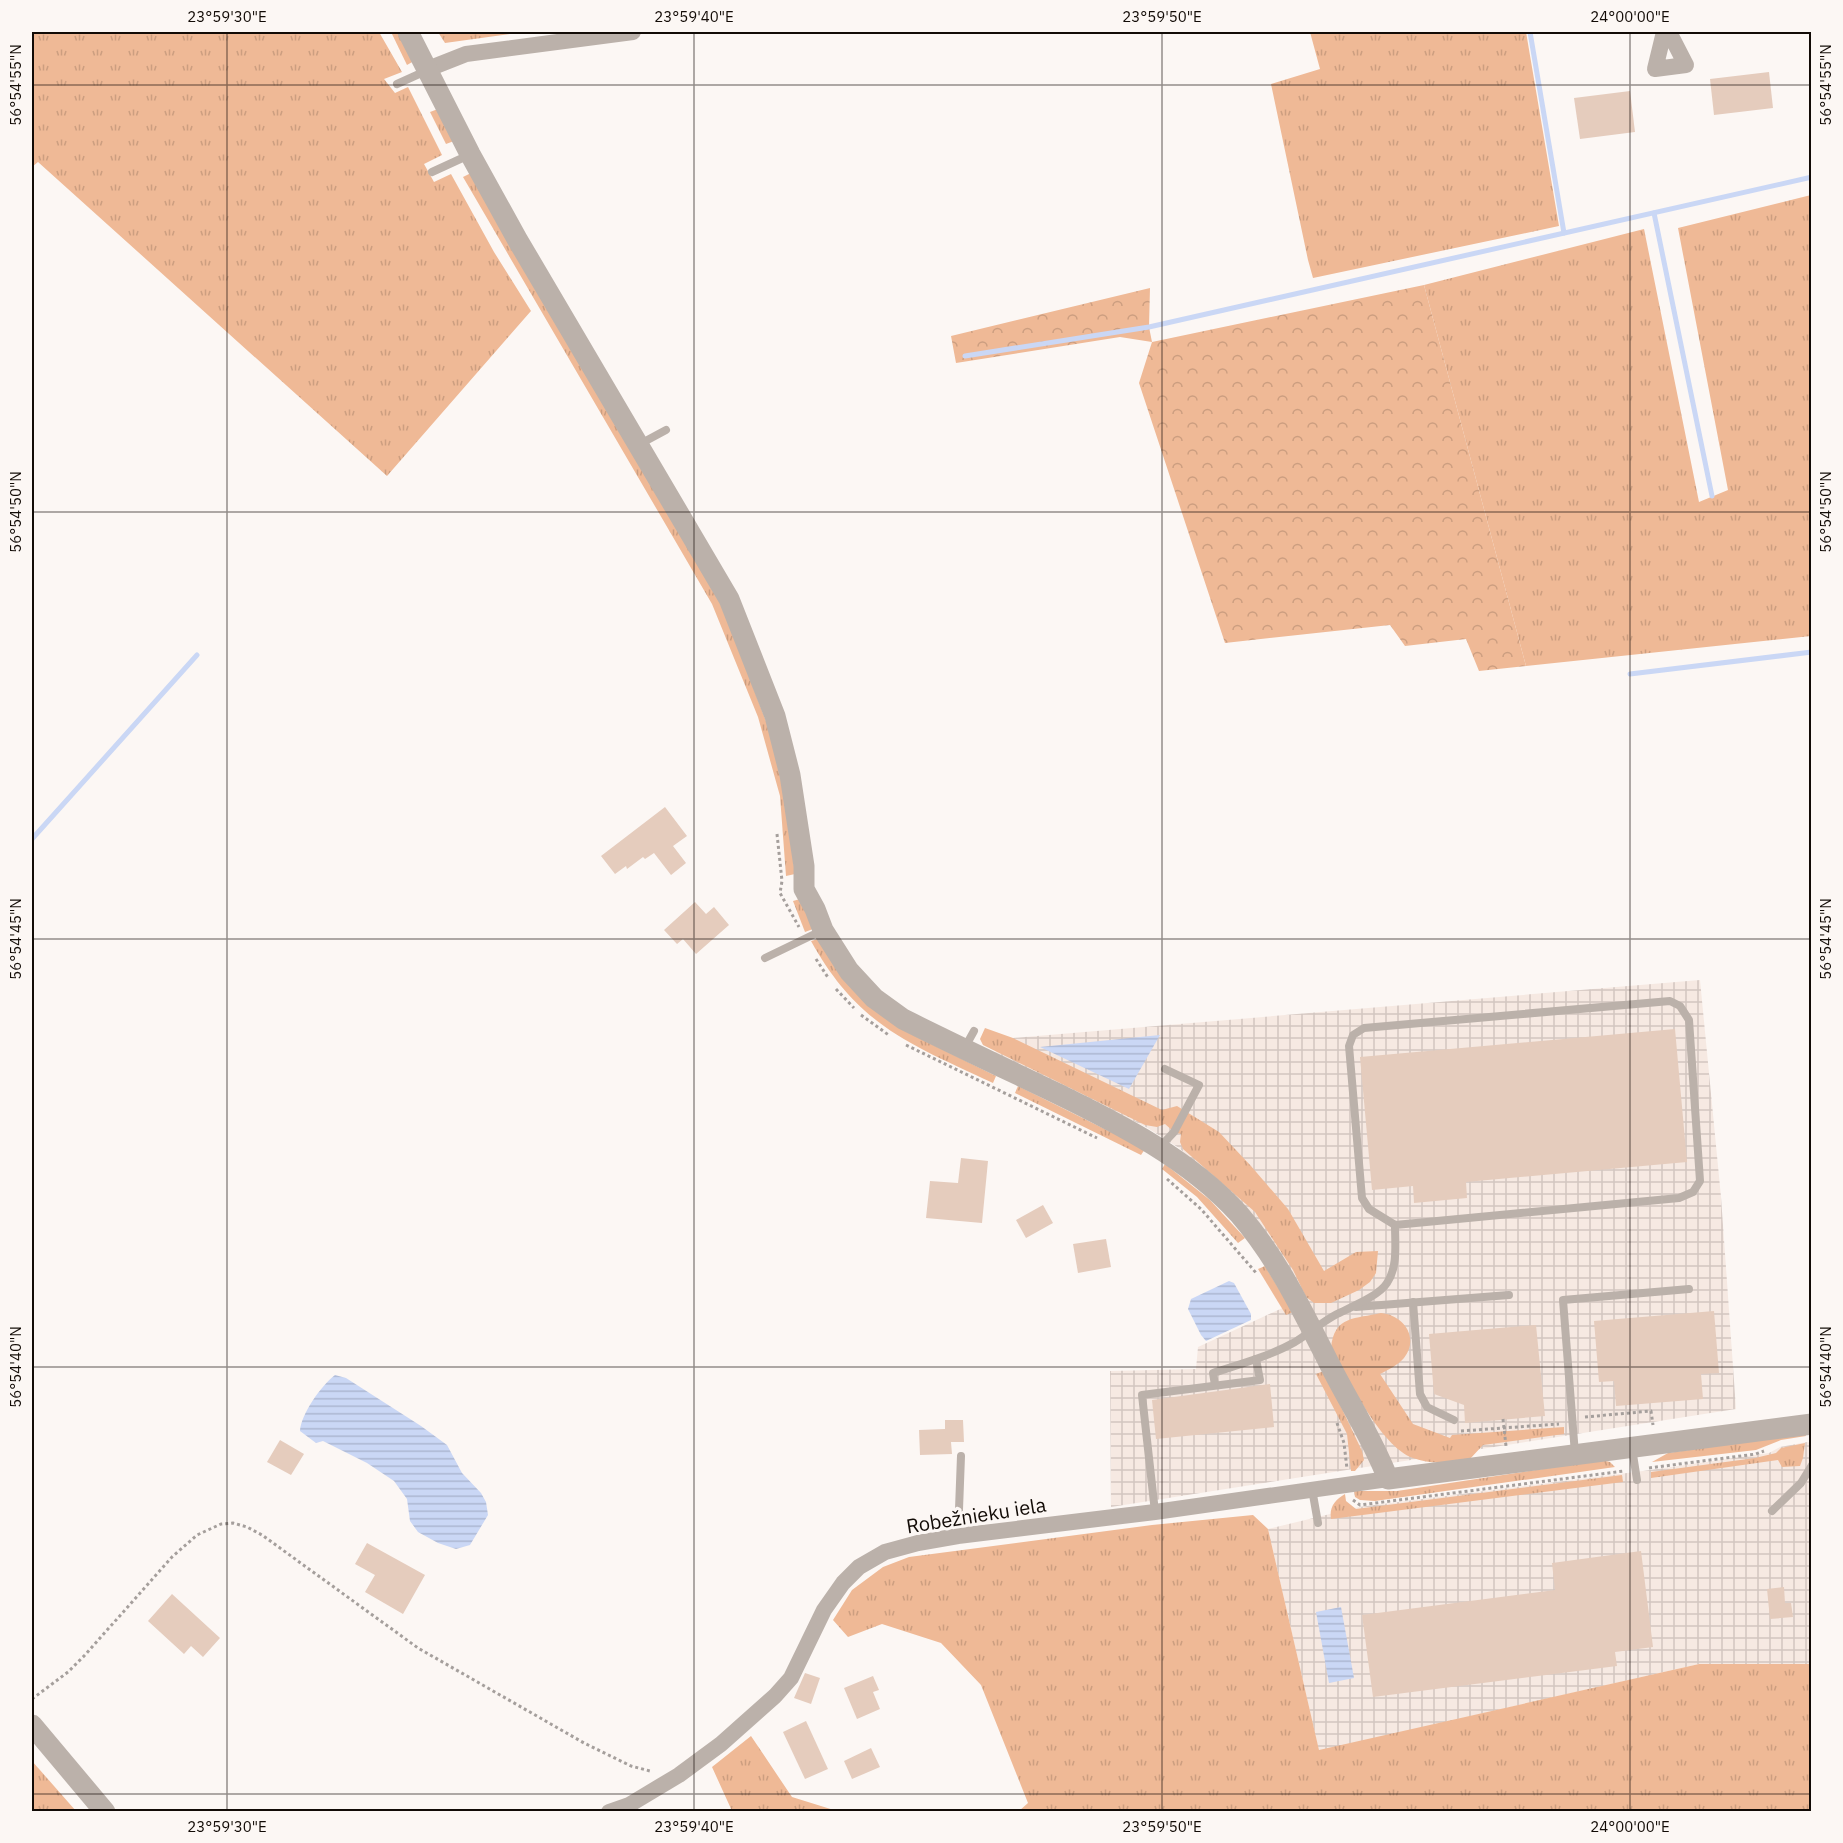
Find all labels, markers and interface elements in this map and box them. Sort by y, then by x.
text: 23°59'30"E [187,7,267,26]
text: 23°59'40"E [654,7,734,26]
text: 23°59'50"E [1122,7,1202,26]
text: 24°00'00"E [1590,7,1670,26]
text: 56°54'55"N [6,44,25,126]
text: 56°54'55"N [1816,44,1835,126]
text: 56°54'50"N [6,471,25,553]
text: 56°54'50"N [1816,471,1835,553]
text: 56°54'45"N [6,898,25,980]
text: 56°54'45"N [1816,898,1835,980]
text: 56°54'40"N [6,1326,25,1408]
text: 56°54'40"N [1816,1326,1835,1408]
street label: Robežnieku iela [904,1491,1048,1539]
text: 23°59'30"E [187,1817,267,1836]
text: 23°59'40"E [654,1817,734,1836]
text: 23°59'50"E [1122,1817,1202,1836]
text: 24°00'00"E [1590,1817,1670,1836]

